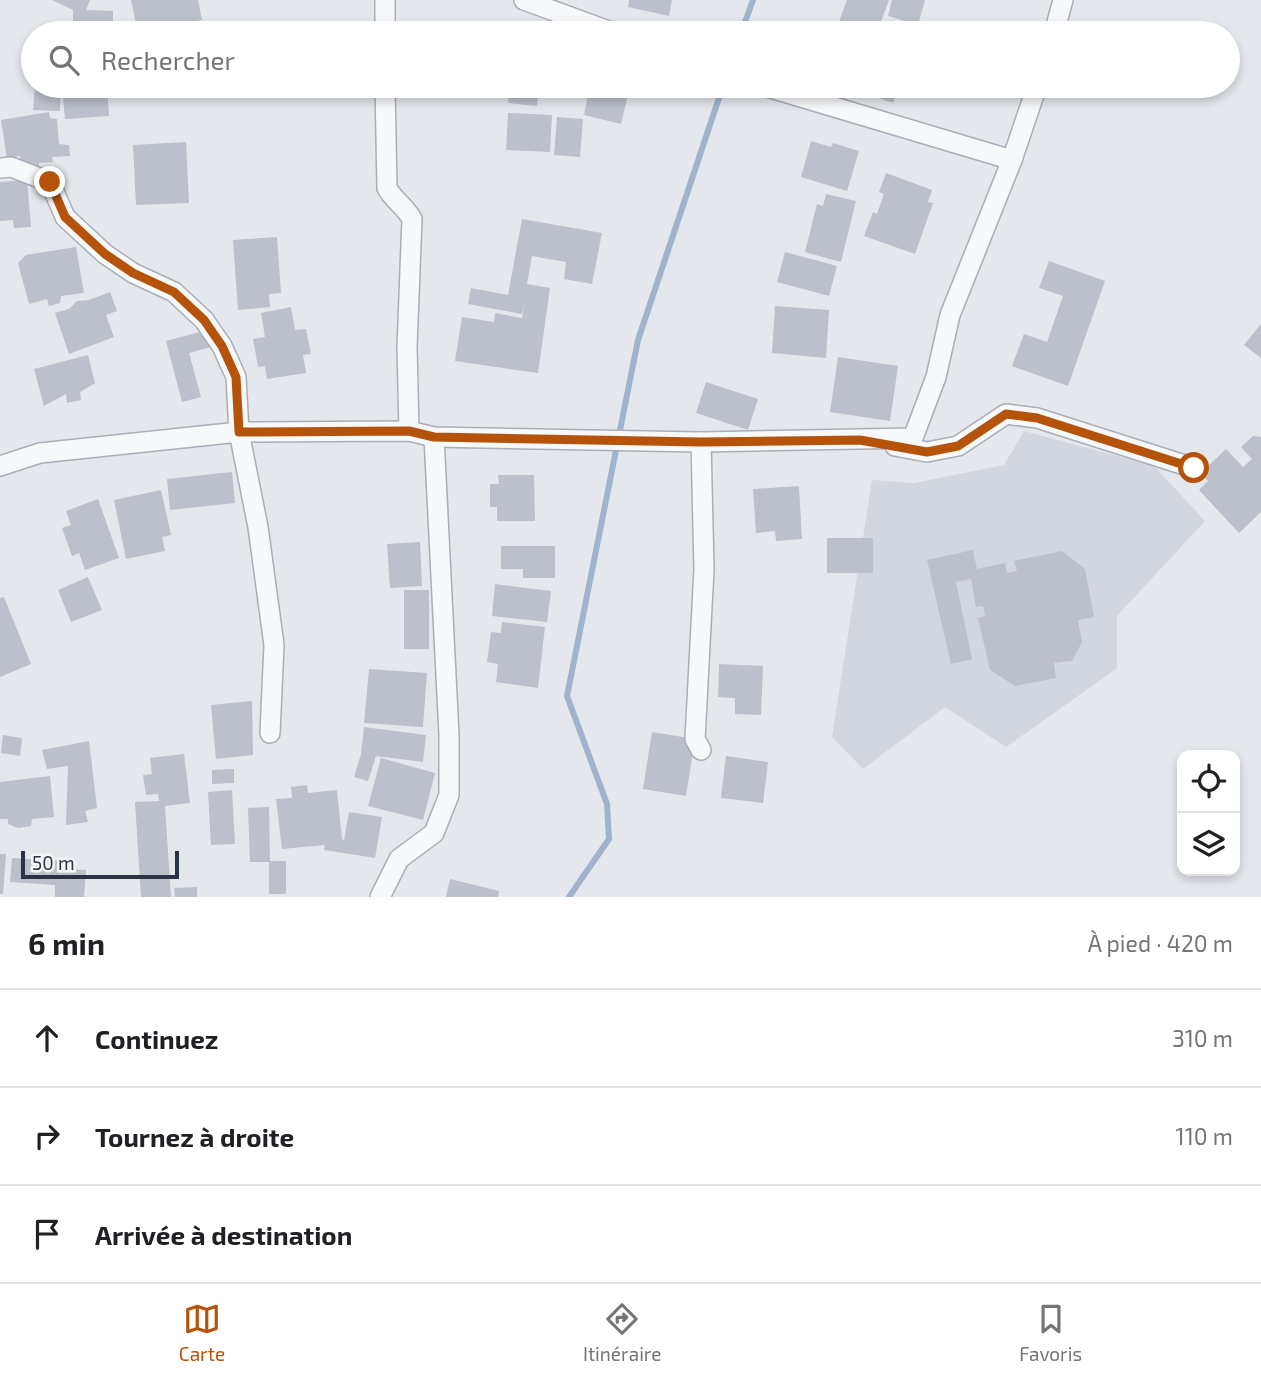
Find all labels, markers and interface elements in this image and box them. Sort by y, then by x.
search box [21,21,1240,98]
icon: search [45,41,83,79]
text: Rechercher [101,44,235,75]
route end [34,166,65,197]
route start [1178,452,1209,483]
map controls [1177,750,1240,876]
button: locate [1177,750,1240,813]
button: layers [1177,813,1240,876]
scale bar [21,848,178,880]
text: 50 m [32,851,75,874]
text: 6 min [28,925,105,961]
text: À pied · 420 m [1088,929,1233,957]
icon: ahead [28,1019,66,1057]
text: Continuez [95,1023,218,1054]
text: 310 m [1172,1024,1233,1052]
icon: right [28,1117,66,1155]
text: Tournez à droite [95,1121,294,1152]
text: 110 m [1176,1122,1233,1150]
icon: arrive [28,1215,66,1253]
text: Arrivée à destination [95,1219,352,1250]
tab: Carte [179,1300,225,1365]
tab: Itinéraire [583,1300,661,1365]
tab: Favoris [1019,1300,1082,1365]

